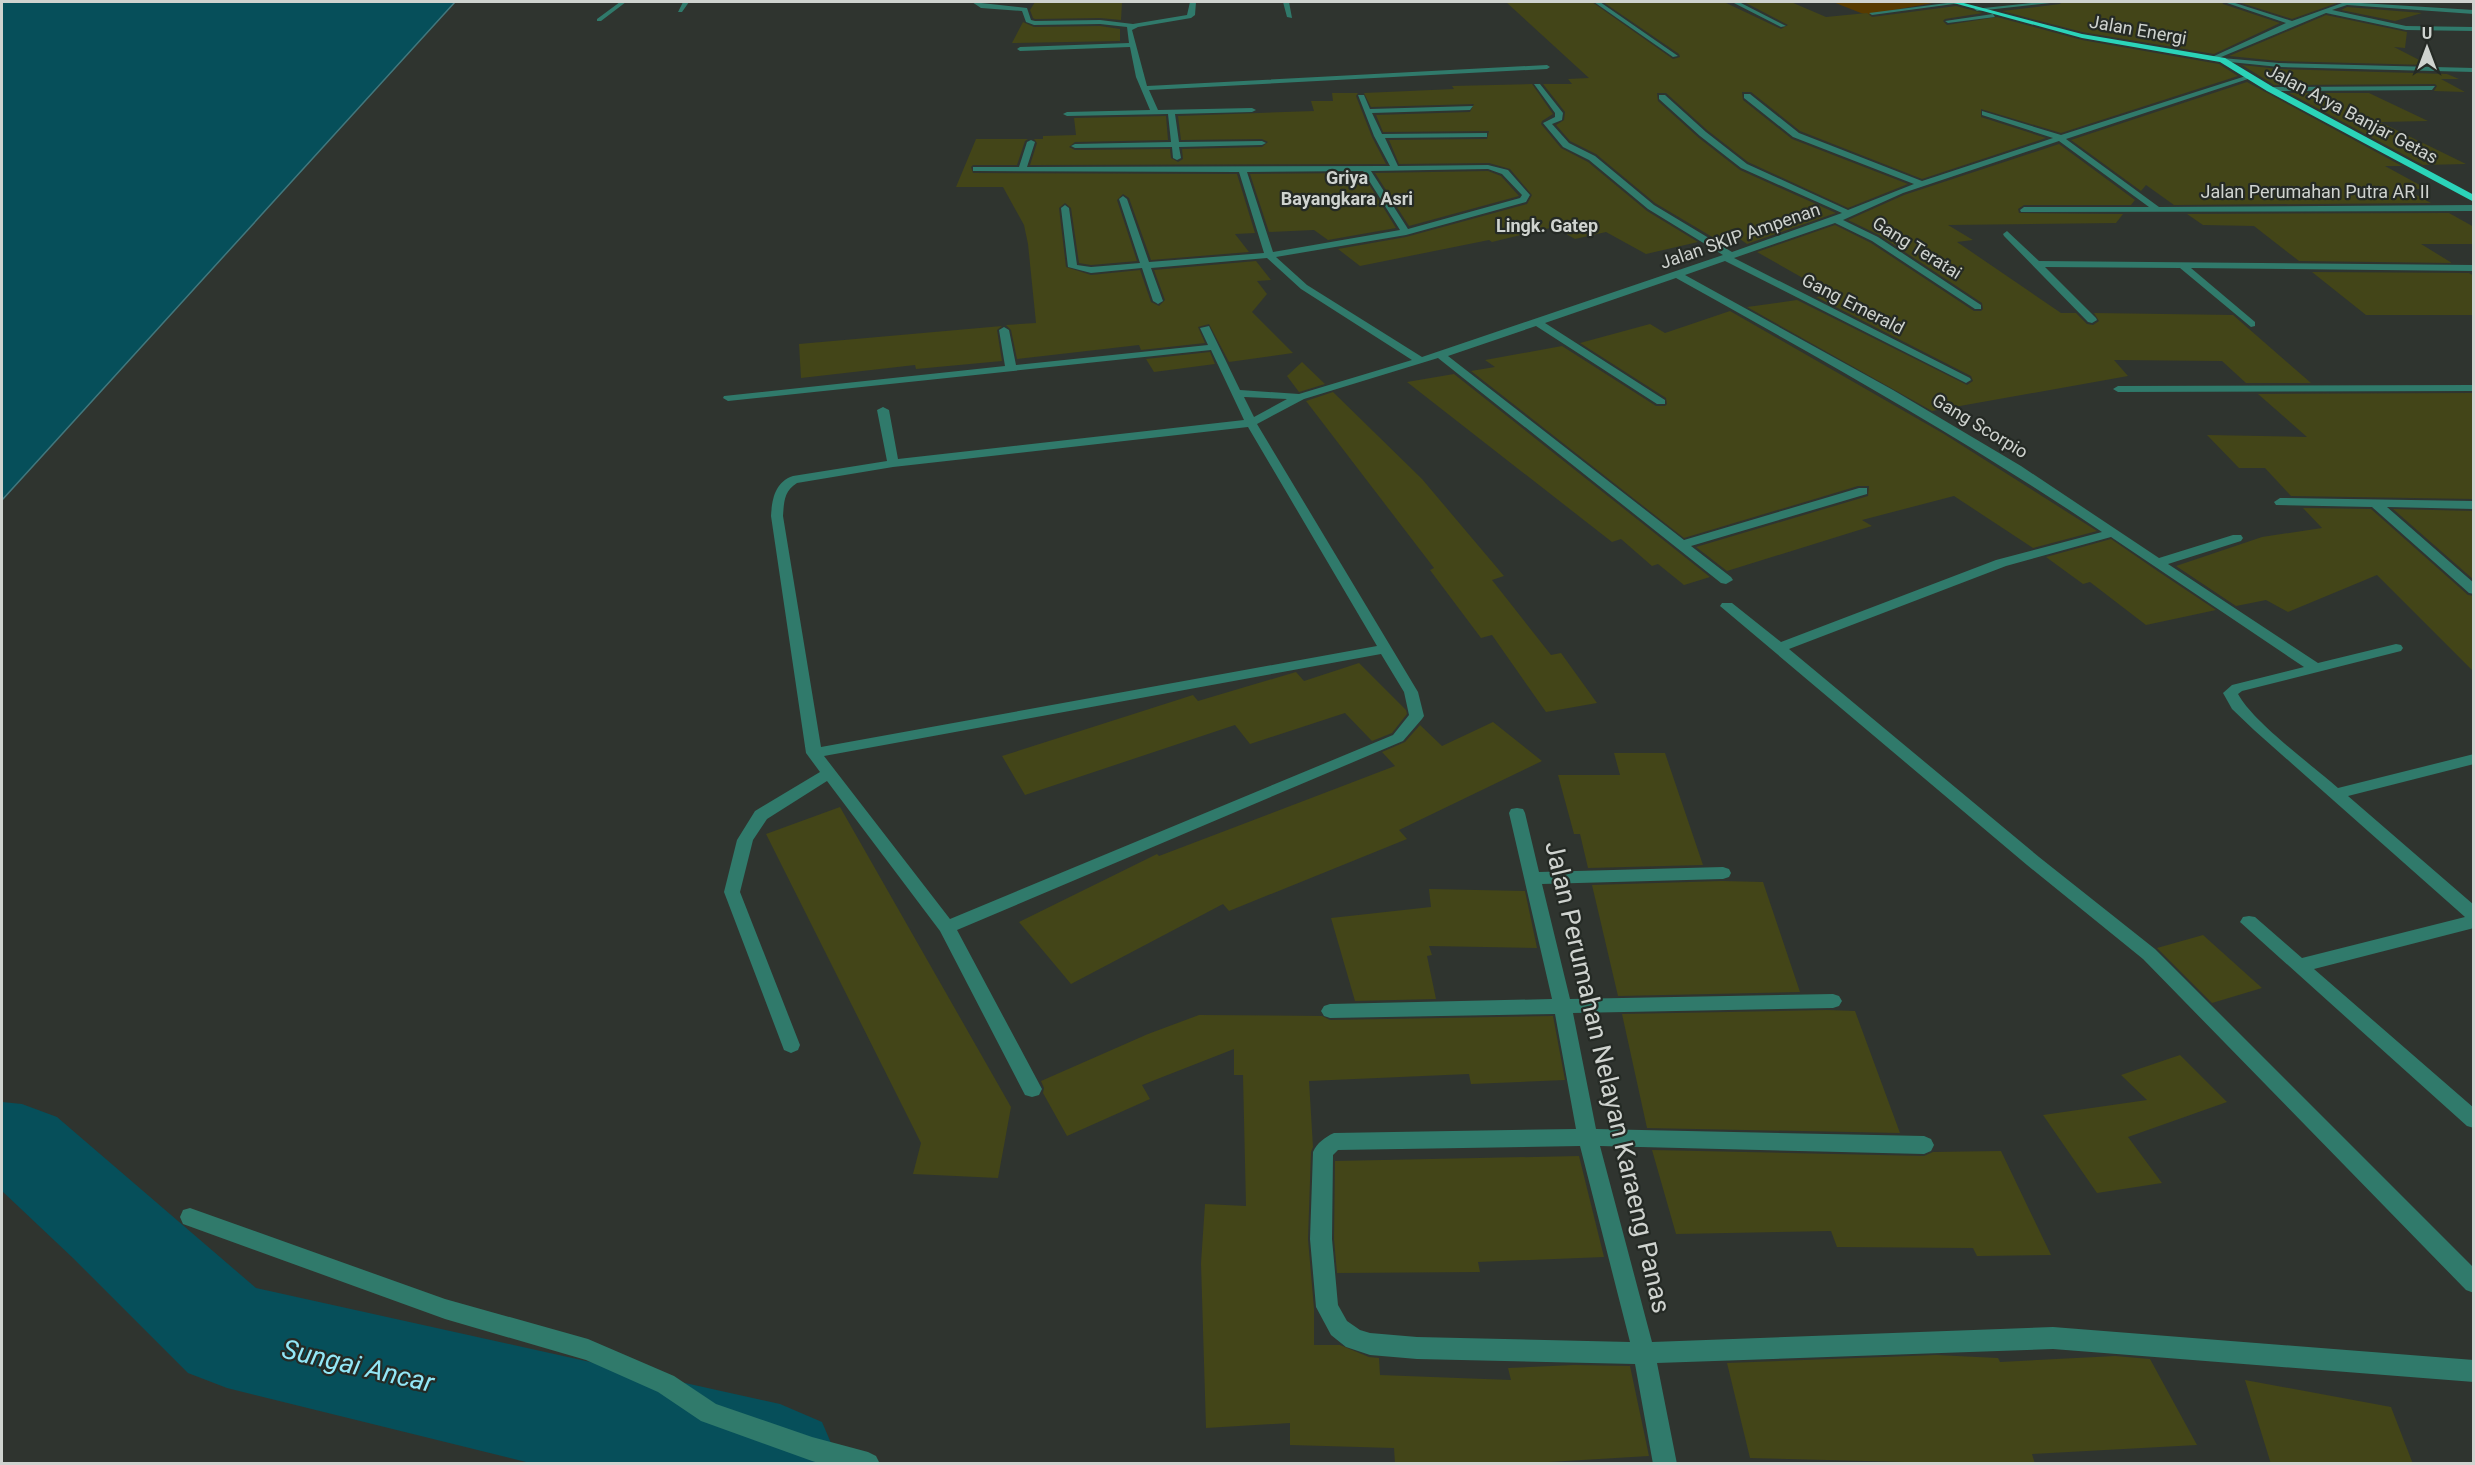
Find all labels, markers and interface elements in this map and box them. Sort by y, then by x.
street label: Jalan Energi [2088,11,2188,48]
north arrow [2397,18,2457,78]
text: U [2422,24,2432,43]
street label: Jalan Arya Banjar Getas [2263,59,2442,168]
district label: Griya Bayangkara Asri [1281,167,1413,209]
street label: Jalan Perumahan Putra AR II [2200,181,2430,202]
street label: Jalan SKIP Ampenan [1657,198,1823,273]
street label: Gang Teratai [1869,212,1966,283]
district label: Lingk. Gatep [1496,215,1598,236]
street label: Gang Emerald [1798,269,1908,338]
street label: Gang Scorpio [1929,389,2032,462]
street label: Jalan Perumahan Nelayan Karaeng Panas [1539,838,1677,1316]
water label: Sungai Ancar [279,1333,438,1399]

